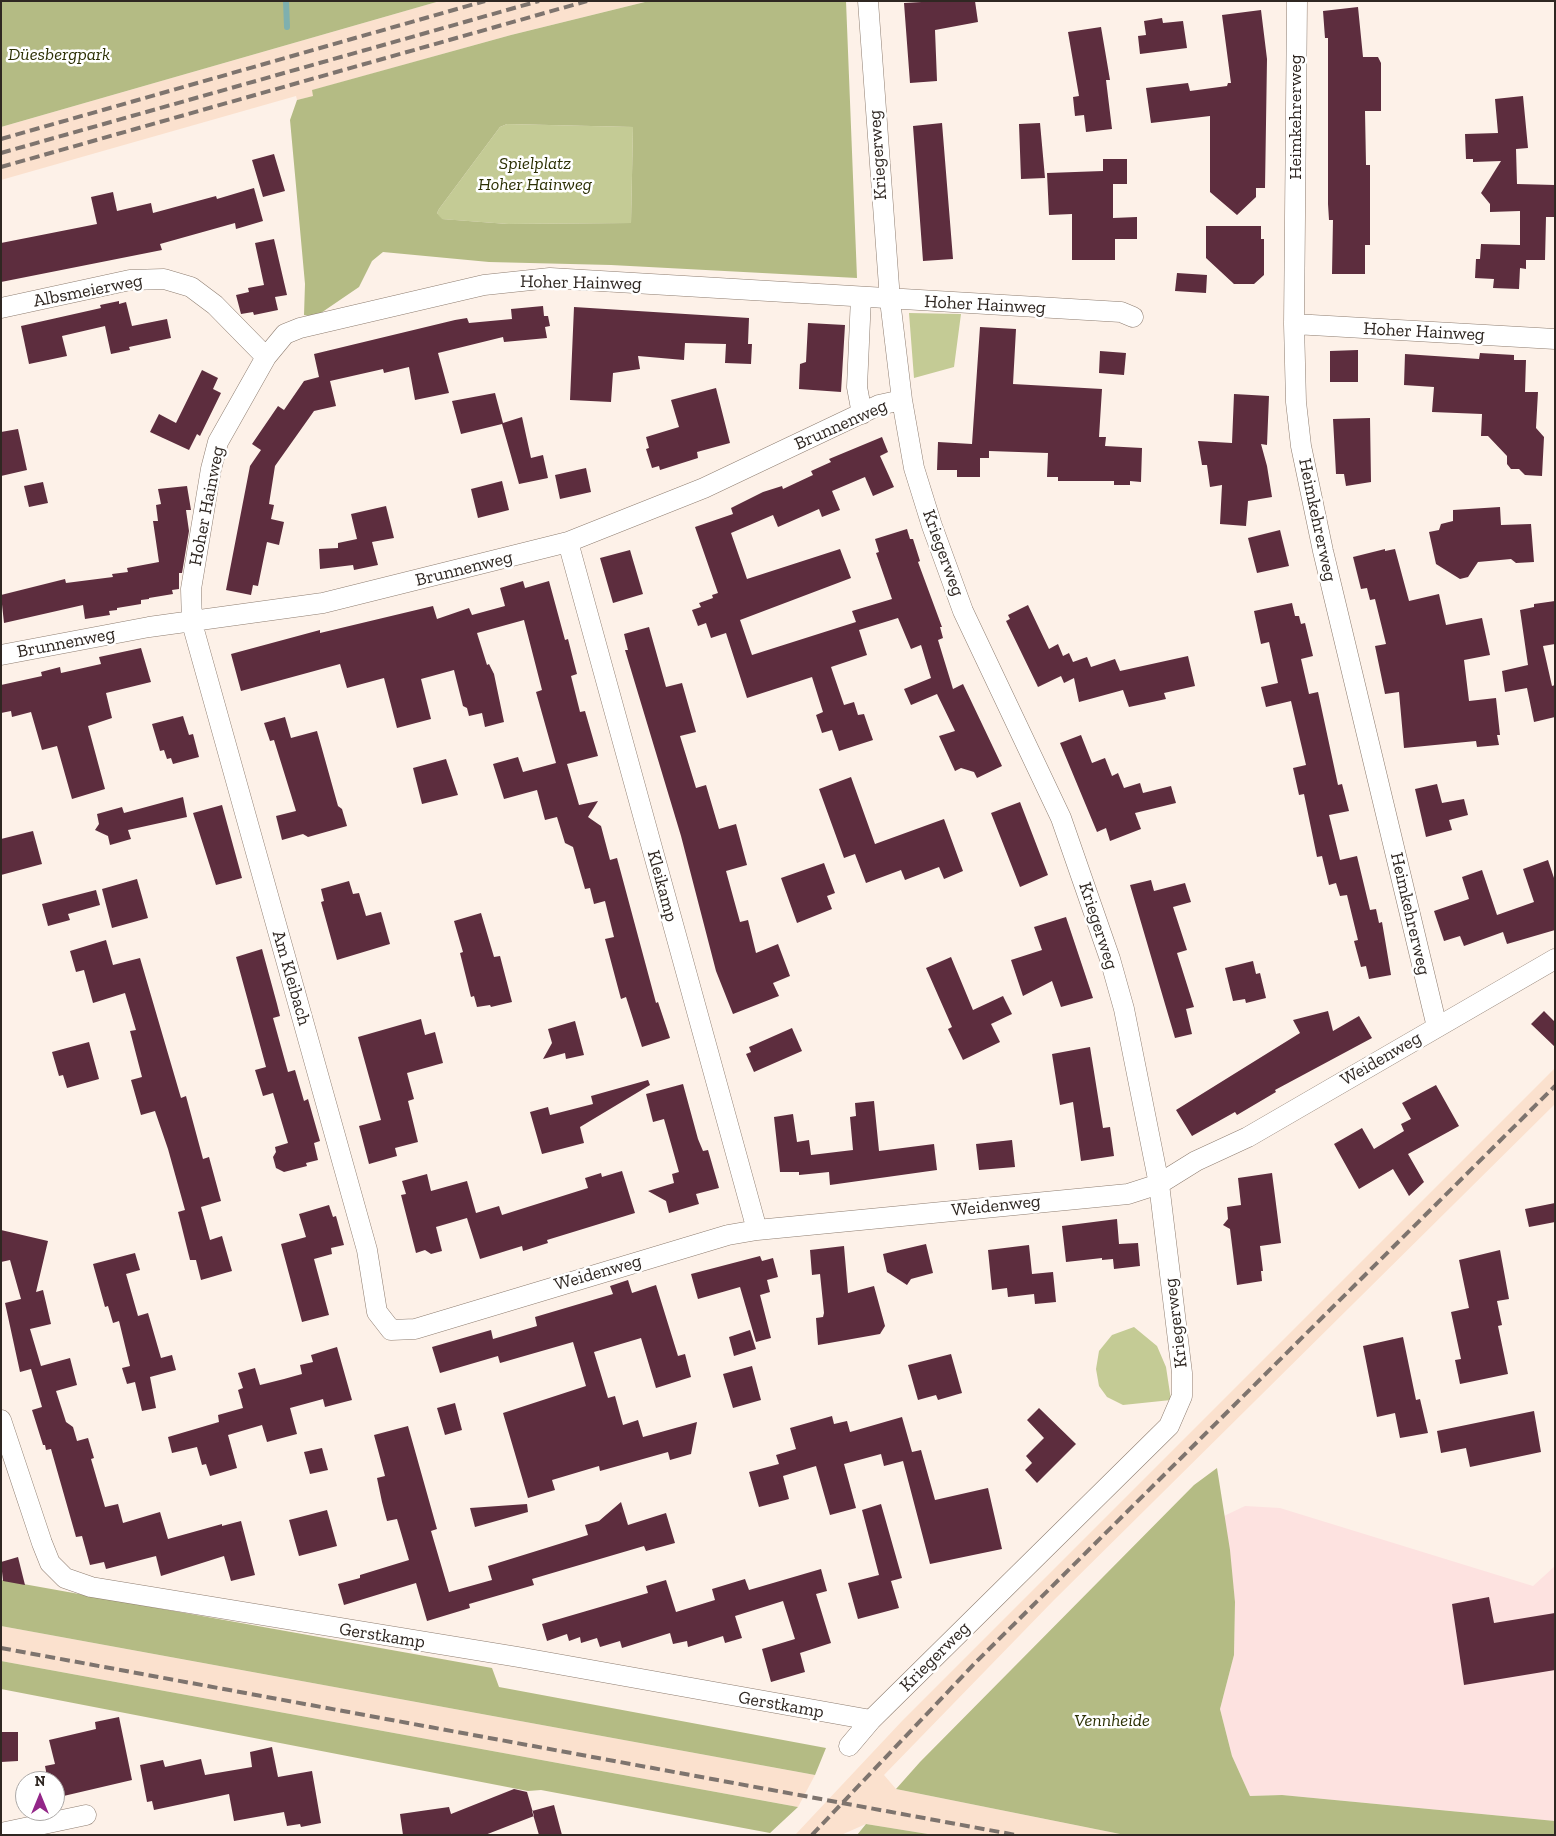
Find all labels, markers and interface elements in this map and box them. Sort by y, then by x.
park label: Düesbergpark [8,44,110,66]
street label: Heimkehrerweg [1285,54,1307,180]
street label: Kriegerweg [864,109,892,201]
park label: Spielplatz Hoher Hainweg [478,153,592,195]
street label: Albsmeierweg [32,270,144,312]
street label: Hoher Hainweg [520,271,642,295]
street label: Hoher Hainweg [924,291,1046,319]
street label: Hoher Hainweg [1363,318,1485,346]
street label: Brunnenweg [791,395,891,455]
street label: Hoher Hainweg [185,444,229,568]
street label: Heimkehrerweg [1293,456,1341,584]
street label: Kriegerweg [917,507,969,599]
street label: Brunnenweg [413,546,515,592]
street label: Brunnenweg [15,623,117,663]
street label: Kleikamp [642,848,682,924]
street label: Heimkehrerweg [1385,851,1435,977]
street label: Kriegerweg [1074,880,1122,972]
street label: Am Kleibach [267,928,315,1028]
street label: Weidenweg [1337,1027,1425,1091]
street label: Weidenweg [950,1191,1042,1221]
street label: Weidenweg [552,1250,644,1296]
street label: Kriegerweg [1160,1277,1192,1369]
street label: Kriegerweg [895,1617,975,1697]
street label: Gerstkamp [338,1619,426,1653]
street label: Gerstkamp [737,1687,825,1723]
park label: Vennheide [1074,1710,1150,1732]
north arrow [15,1771,65,1821]
text: N [35,1773,45,1790]

